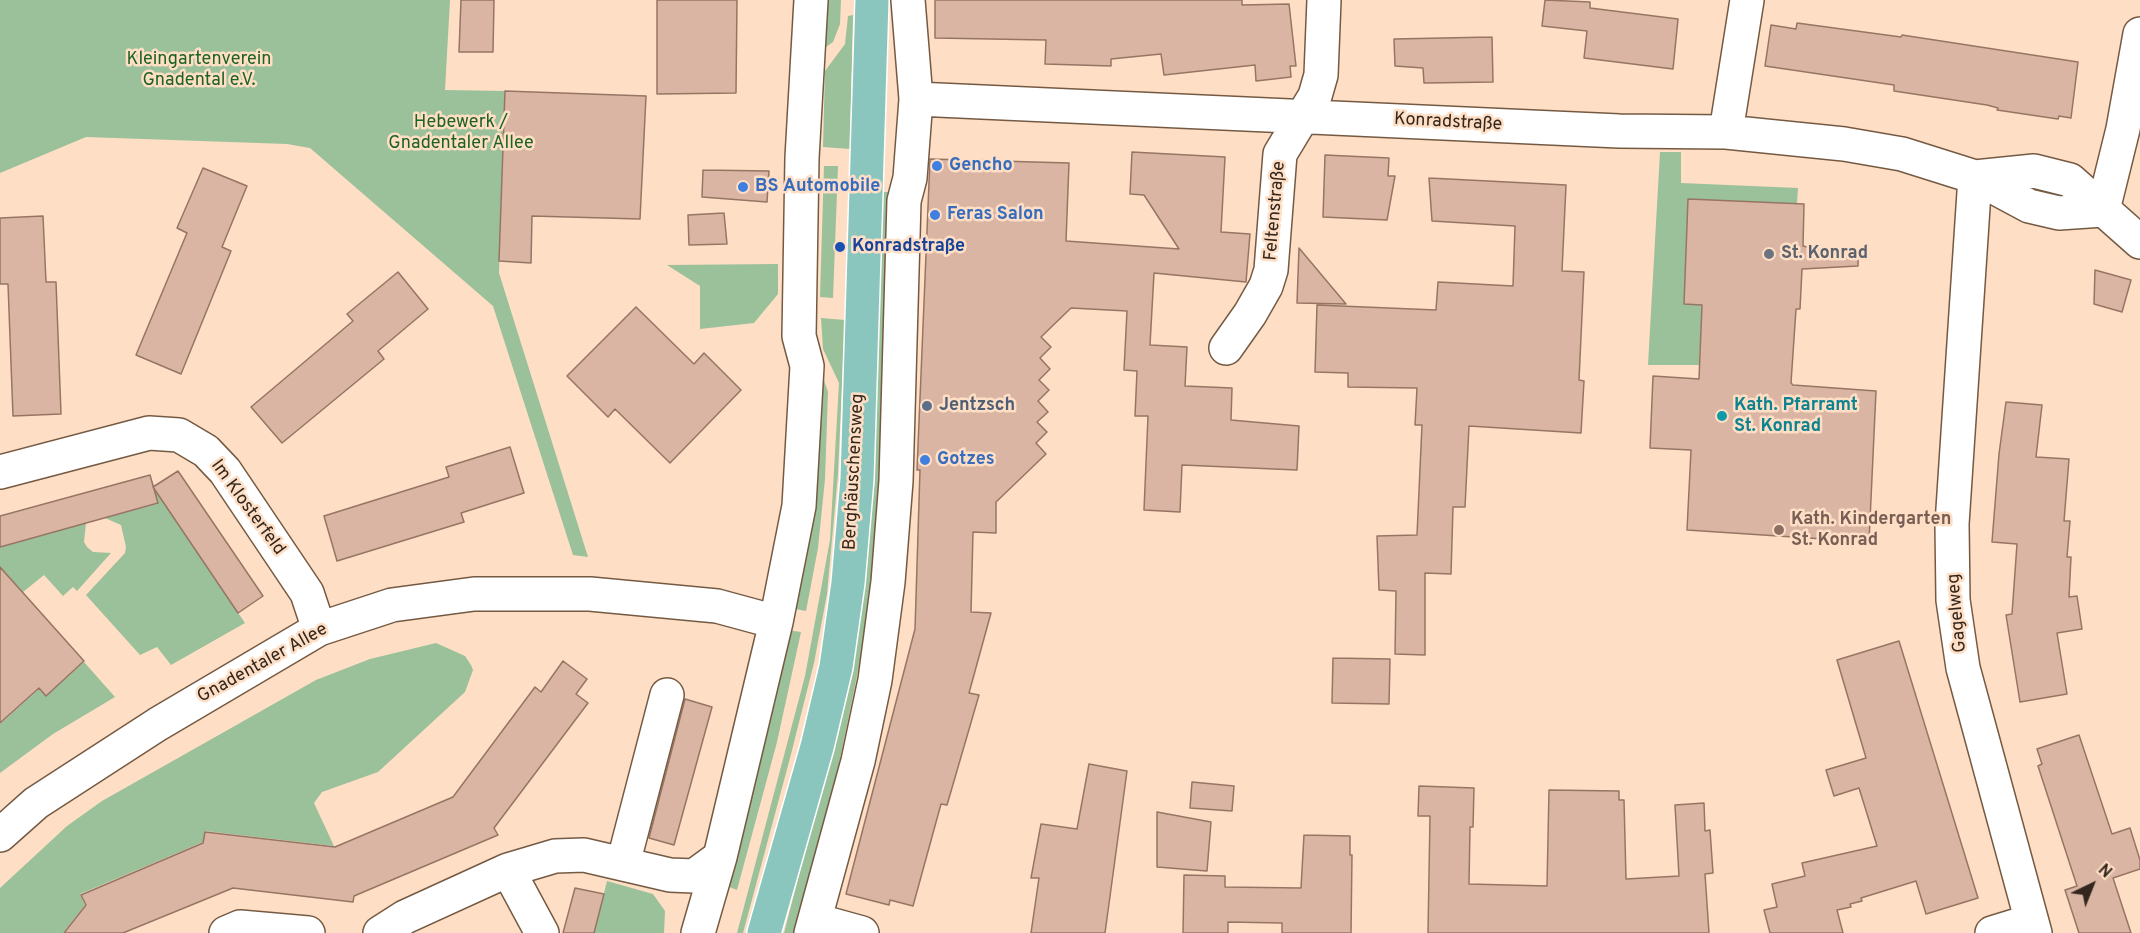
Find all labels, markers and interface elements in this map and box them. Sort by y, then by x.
park label: Kleingartenverein Gnadental e.V. [126,49,272,92]
street label: Konradstraße [1393,109,1503,137]
park label: Hebewerk / Gnadentaler Allee [388,112,534,154]
place label: Gencho [949,155,1013,177]
marker: Gencho [930,159,944,173]
street label: Feltenstraße [1261,160,1291,262]
place label: BS Automobile [755,176,880,198]
marker: BS Automobile [736,180,750,194]
place label: Feras Salon [947,204,1044,226]
marker: Feras Salon [928,208,942,222]
place label: Konradstraße [852,236,965,258]
marker: Konradstraße [833,240,847,254]
place label: St. Konrad [1781,243,1868,265]
marker: St. Konrad [1762,247,1776,261]
street label: Berghäuschensweg [840,393,870,551]
place label: Jentzsch [939,395,1015,417]
place label: Kath. Pfarramt St. Konrad [1734,395,1858,438]
marker: Jentzsch [920,399,934,413]
marker: Kath. Pfarramt St. Konrad [1715,409,1729,423]
place label: Gotzes [937,449,995,471]
marker: Gotzes [918,453,932,467]
street label: Im Klosterfeld [205,456,289,560]
place label: Kath. Kindergarten St. Konrad [1791,509,1951,552]
marker: Kath. Kindergarten St. Konrad [1772,523,1786,537]
street label: Gagelweg [1944,573,1972,653]
street label: Gnadentaler Allee [194,619,332,709]
north arrow [2062,855,2122,915]
text: N [2093,861,2115,883]

